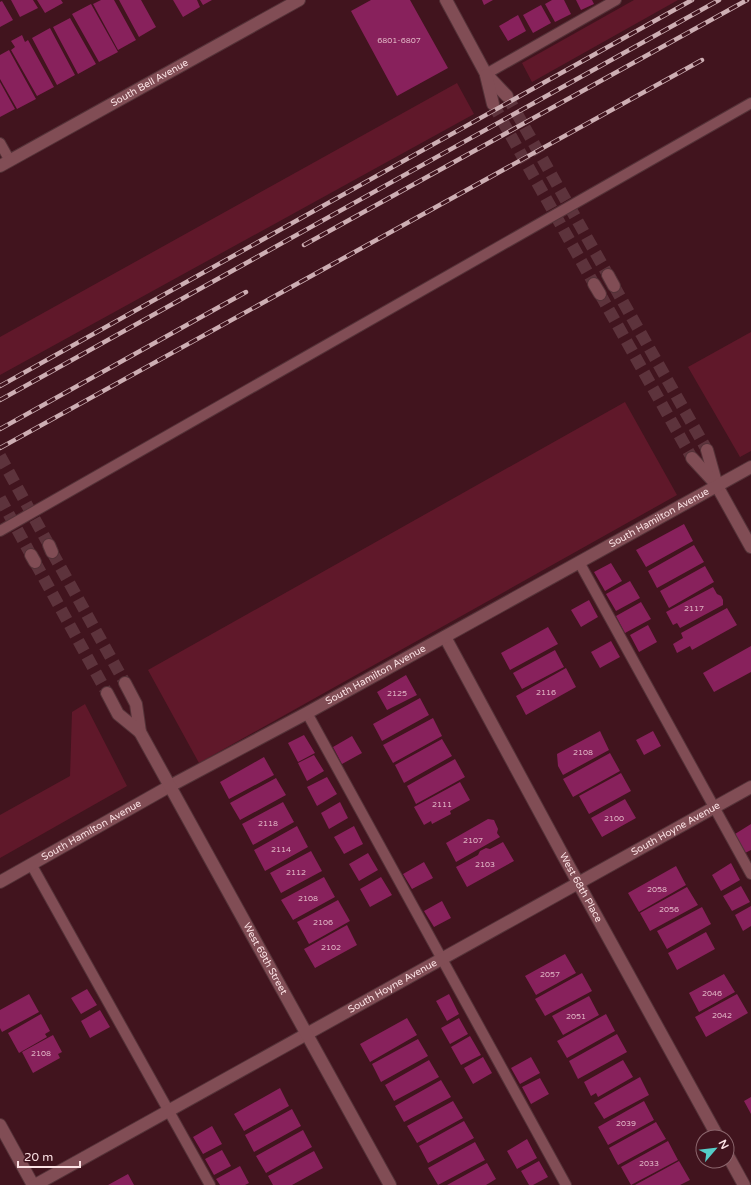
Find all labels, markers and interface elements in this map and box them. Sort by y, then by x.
house number: 6801-6807 [377,36,421,45]
street label: South Bell Avenue [109,57,191,109]
street label: South Hamilton Avenue [607,485,712,550]
house number: 2117 [684,604,704,613]
street label: South Hamilton Avenue [324,642,428,707]
house number: 2116 [536,688,556,697]
house number: 2125 [387,689,407,698]
house number: 2108 [573,748,593,757]
street label: South Hamilton Avenue [39,797,144,863]
street label: South Hoyne Avenue [629,799,723,858]
house number: 2111 [432,800,452,809]
house number: 2100 [604,814,624,823]
house number: 2118 [258,819,278,828]
house number: 2107 [463,836,483,845]
house number: 2114 [271,845,291,854]
street label: West 68th Place [557,851,605,925]
house number: 2103 [475,860,495,869]
house number: 2112 [286,868,306,877]
house number: 2058 [647,885,667,894]
house number: 2108 [298,894,318,903]
house number: 2056 [659,905,679,914]
house number: 2106 [313,918,333,927]
street label: West 69th Street [240,921,290,997]
house number: 2102 [321,943,341,952]
street label: South Hoyne Avenue [346,957,439,1016]
house number: 2057 [540,970,560,979]
house number: 2046 [702,989,722,998]
house number: 2042 [712,1011,732,1020]
house number: 2051 [566,1012,586,1021]
house number: 2108 [31,1049,51,1058]
house number: 2039 [616,1119,636,1128]
north arrow [695,1129,735,1169]
text: N [716,1138,731,1151]
scale bar [18,1143,80,1169]
text: 20 m [24,1150,53,1164]
house number: 2033 [639,1159,659,1168]

